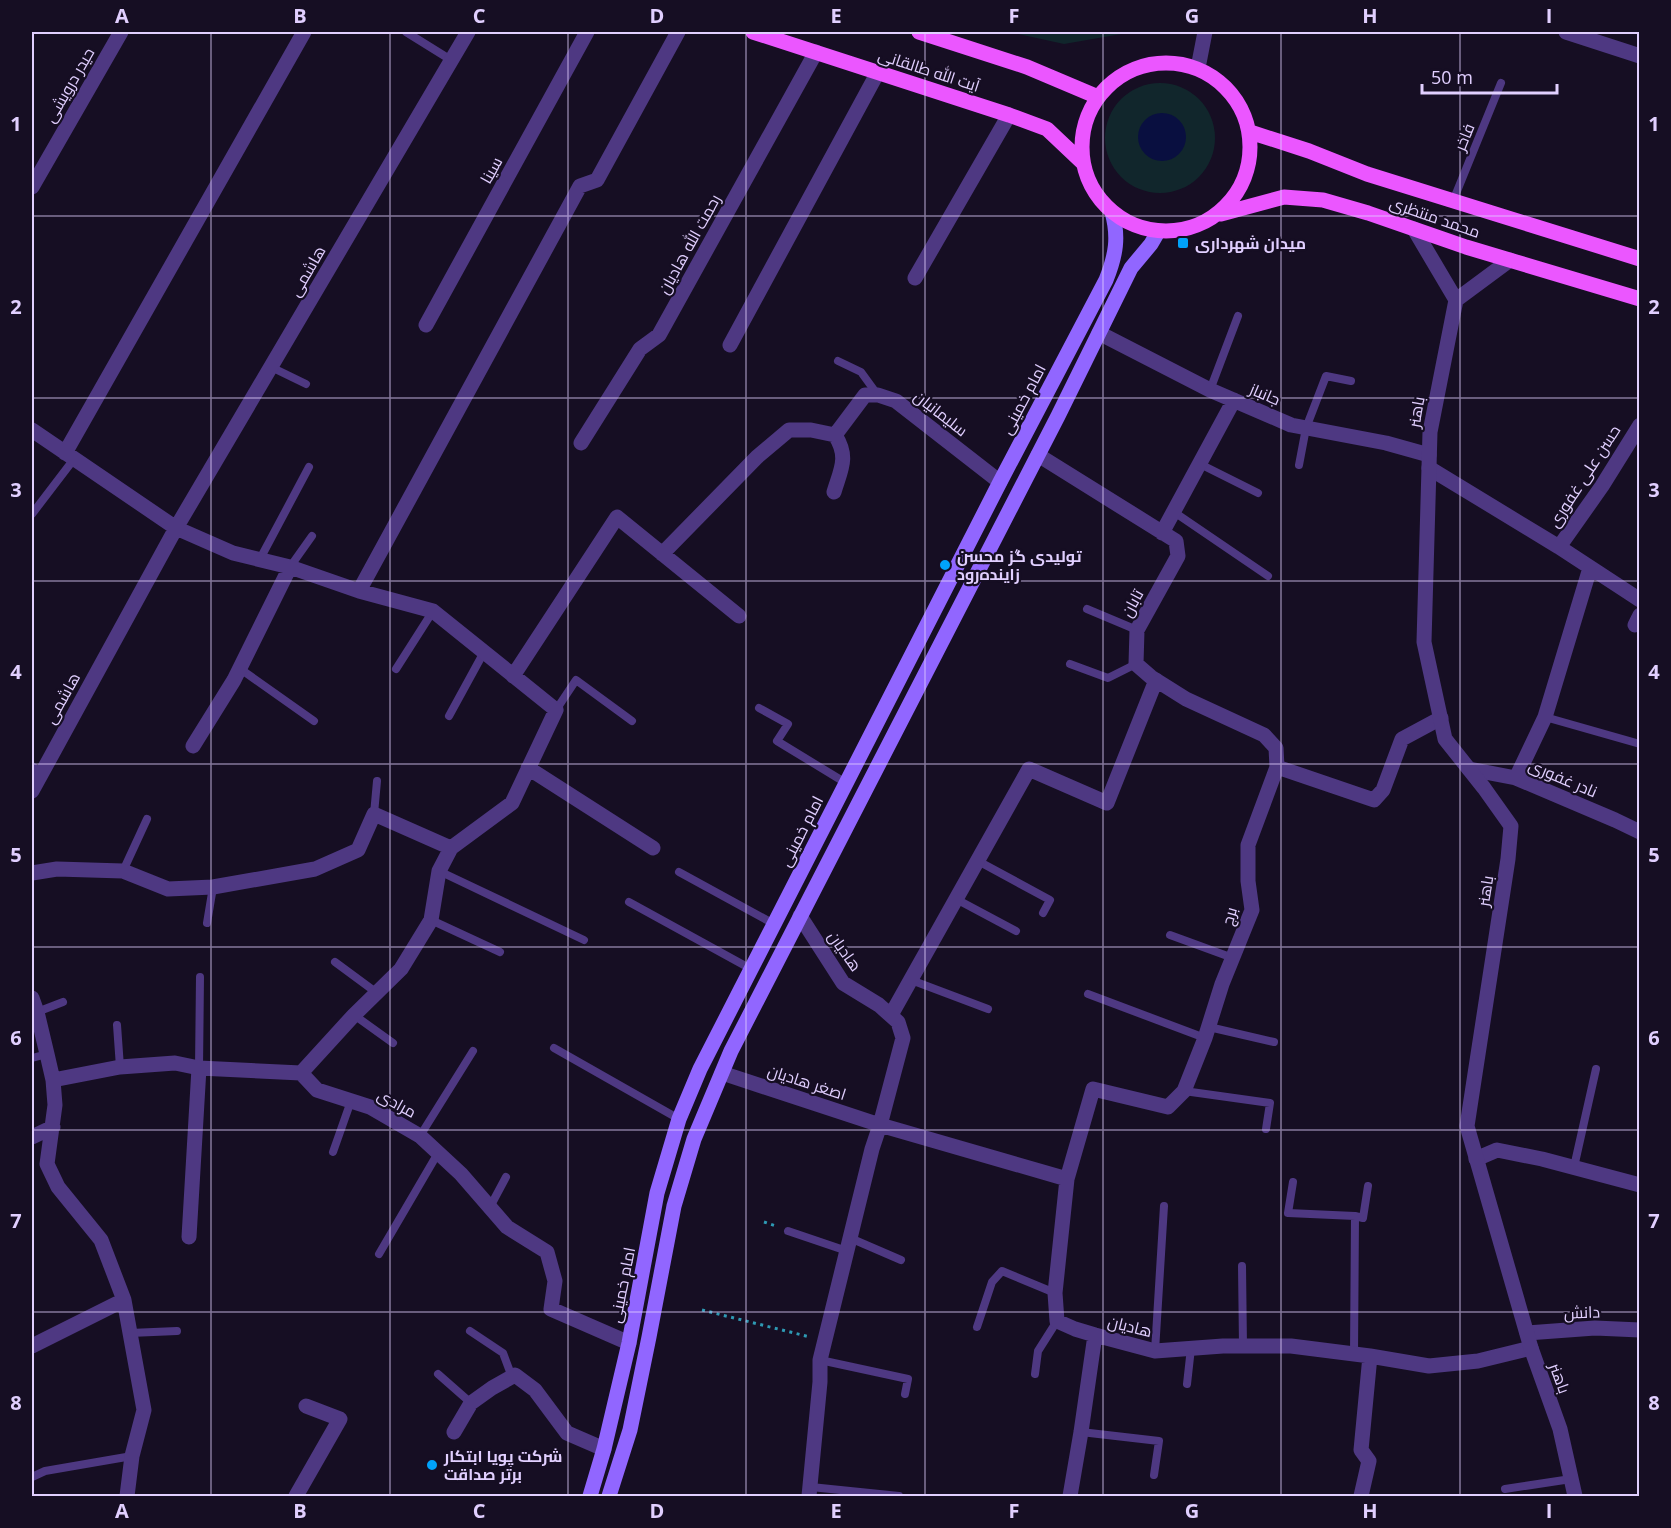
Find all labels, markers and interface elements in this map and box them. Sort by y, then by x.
text: A [115,2,129,29]
text: B [293,2,307,29]
text: C [473,2,486,29]
text: D [650,2,664,29]
text: E [830,2,842,29]
text: F [1009,2,1019,29]
text: G [1185,2,1199,29]
text: H [1362,2,1378,29]
text: I [1546,2,1552,29]
street label: حیدر درویشی [39,43,99,127]
street label: آیت الله طالقانی [875,43,983,97]
scale bar [1422,57,1557,95]
text: 50 m [1431,65,1473,89]
text: 1 [10,110,22,137]
text: 1 [1648,110,1660,137]
street label: فاخر [1448,120,1479,155]
street label: سینا [475,153,507,187]
street label: رحمت الله هادیان [652,190,726,298]
street label: محمد منتظری [1387,191,1483,243]
place label: میدان شهرداری [1195,232,1306,254]
marker: میدان شهرداری [1176,236,1190,250]
street label: هاشمی [284,241,330,301]
text: 2 [10,293,22,320]
text: 2 [1648,293,1660,320]
street label: امام خمینی [995,360,1052,438]
street label: جانباز [1245,377,1284,410]
street label: سلیمانیان [910,385,972,441]
street label: باهنر [1402,395,1430,430]
street label: حسن علی غفوری [1543,421,1625,531]
text: 3 [10,476,22,503]
text: 3 [1648,476,1660,503]
place label: تولیدی گز محسن زاینده‌رود [957,545,1083,585]
marker: تولیدی گز محسن زاینده‌رود [938,558,952,572]
street label: تابان [1116,585,1149,621]
text: 4 [10,658,22,685]
text: 4 [1648,658,1660,685]
street label: هاشمی [39,668,85,728]
street label: نادر غفوری [1525,754,1601,802]
street label: امام خمینی [774,792,829,871]
text: 5 [10,841,22,868]
text: 5 [1648,841,1660,868]
street label: باهنر [1472,874,1498,909]
street label: برج [1216,904,1243,928]
street label: هادیان [823,926,867,976]
text: 6 [10,1024,22,1051]
text: 6 [1648,1024,1660,1051]
street label: اصغر هادیان [765,1059,849,1105]
street label: مرادی [374,1083,420,1123]
text: 7 [10,1207,22,1234]
text: 7 [1648,1207,1660,1234]
street label: امام خمینی [604,1245,641,1325]
street label: دانش [1563,1300,1601,1324]
street label: هادیان [1106,1310,1154,1342]
street label: باهنر [1544,1359,1576,1396]
text: 8 [10,1389,22,1416]
text: 8 [1648,1389,1660,1416]
place label: شرکت پویا ابتکار برتر صداقت [443,1445,563,1485]
marker: شرکت پویا ابتکار برتر صداقت [425,1458,439,1472]
text: A [115,1497,129,1524]
text: B [293,1497,307,1524]
text: C [473,1497,486,1524]
text: D [650,1497,664,1524]
text: E [830,1497,842,1524]
text: F [1009,1497,1019,1524]
text: G [1185,1497,1199,1524]
text: H [1362,1497,1378,1524]
text: I [1546,1497,1552,1524]

